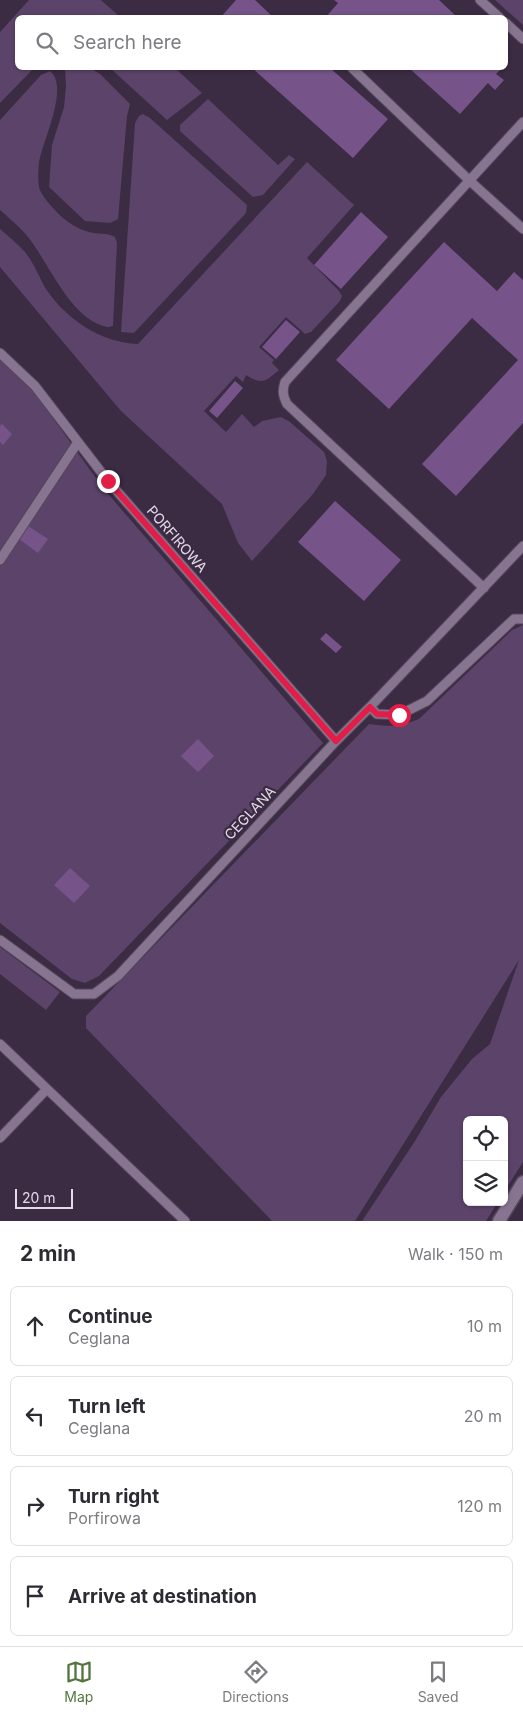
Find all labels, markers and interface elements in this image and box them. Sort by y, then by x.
search box [15,15,508,70]
icon: search [33,29,61,57]
text: Search here [73,31,182,54]
route end [97,470,120,493]
street label: PORFIROWA [144,502,211,576]
route start [388,704,411,727]
street label: CEGLANA [221,782,279,843]
map controls [463,1116,508,1206]
button: locate [463,1116,508,1161]
button: layers [463,1161,508,1206]
scale bar [15,1186,72,1209]
text: 20 m [22,1189,56,1206]
text: 2 min [20,1241,76,1266]
text: Walk · 150 m [408,1244,503,1264]
text: Continue [68,1305,153,1328]
icon: ahead [21,1312,49,1340]
text: 10 m [467,1316,502,1336]
text: Ceglana [68,1328,130,1348]
text: Turn left [68,1395,146,1418]
icon: left [21,1402,49,1430]
text: 20 m [464,1406,502,1426]
text: Ceglana [68,1418,130,1438]
text: Turn right [68,1485,159,1508]
icon: right [21,1492,49,1520]
text: 120 m [457,1496,502,1516]
text: Porfirowa [68,1508,141,1528]
icon: arrive [21,1582,49,1610]
text: Arrive at destination [68,1585,257,1608]
tab: Map [64,1658,93,1705]
tab: Directions [222,1658,289,1705]
tab: Saved [418,1658,459,1705]

